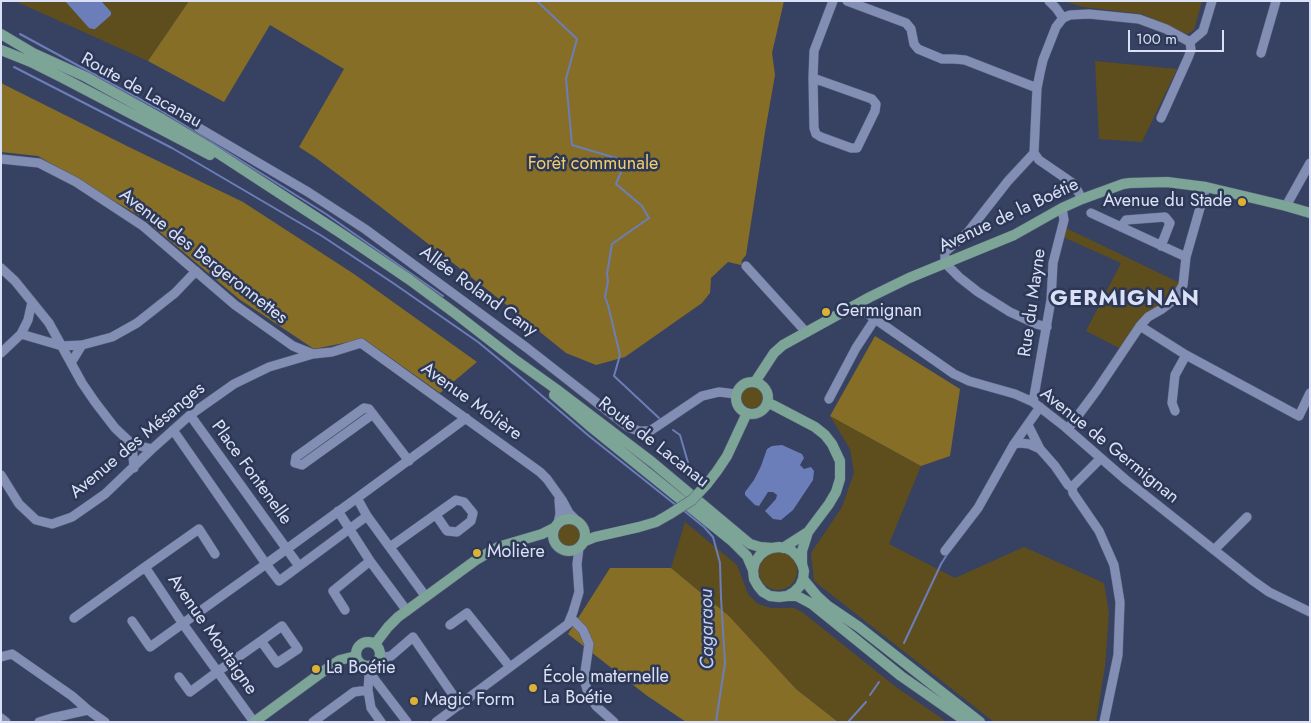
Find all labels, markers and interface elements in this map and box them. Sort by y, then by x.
scale bar [1131,20,1227,52]
text: 100 m [1136,28,1177,50]
street label: Route de Lacanau [77,49,205,133]
park label: Forêt communale [528,154,658,176]
street label: Avenue de la Boétie [936,174,1082,258]
street label: Avenue des Bergeronnettes [115,185,291,329]
place label: Avenue du Stade [1103,191,1232,213]
marker: Avenue du Stade [1236,196,1248,208]
street label: Allée Roland Cany [415,242,541,342]
street label: Rue du Mayne [1015,247,1051,359]
district label: GERMIGNAN [1049,287,1201,313]
place label: Germignan [836,301,922,323]
marker: Germignan [820,306,832,318]
street label: Avenue Molière [416,358,526,446]
street label: Avenue des Mésanges [66,378,210,504]
street label: Avenue de Germignan [1035,383,1183,509]
street label: Route de Lacanau [593,393,713,493]
street label: Place Fontenelle [206,417,296,529]
place label: Molière [487,542,545,564]
marker: Molière [471,547,483,559]
street label: Avenue Montaigne [162,571,262,699]
water label: Cagaraou [696,588,720,670]
place label: La Boétie [326,658,396,680]
marker: La Boétie [310,663,322,675]
place label: École maternelle La Boétie [543,667,669,710]
marker: École maternelle La Boétie [527,682,539,694]
place label: Magic Form [424,690,515,712]
marker: Magic Form [408,695,420,707]

